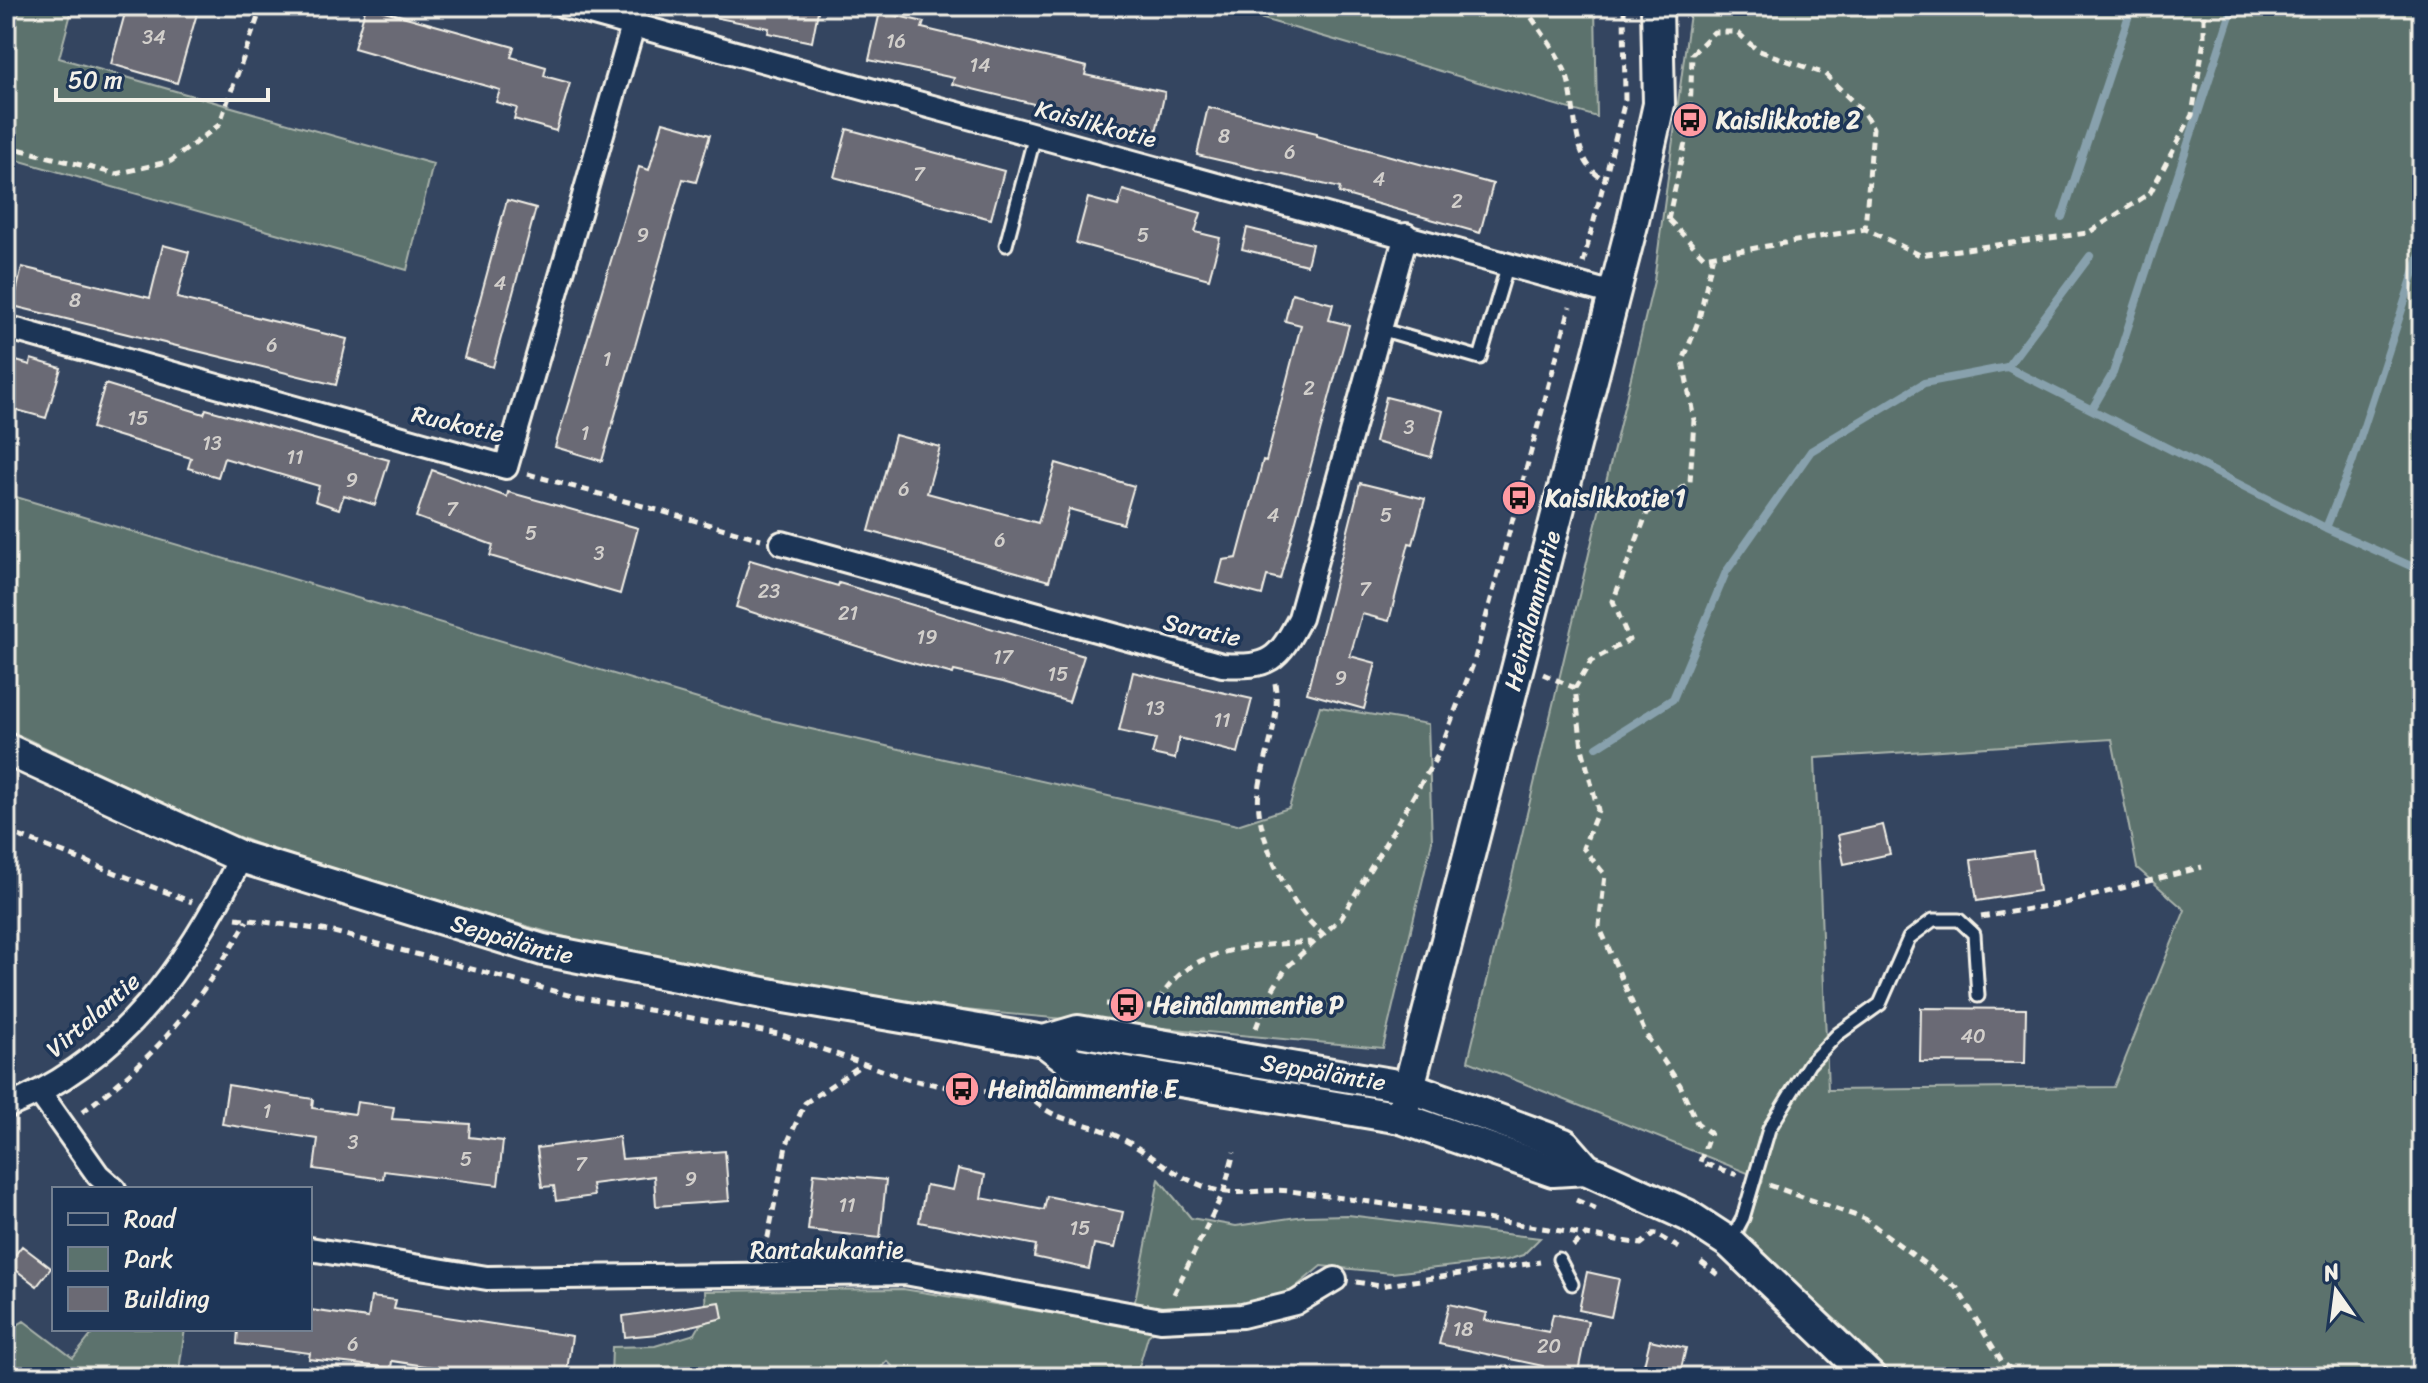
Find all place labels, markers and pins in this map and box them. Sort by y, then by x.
place label: Kaislikkotie 2 [1715,99,1860,141]
bus stop icon: Kaislikkotie 2 [1671,101,1709,139]
place label: Kaislikkotie 1 [1544,477,1686,519]
bus stop icon: Kaislikkotie 1 [1500,479,1538,517]
place label: Heinälammentie P [1153,984,1344,1026]
bus stop icon: Heinälammentie P [1108,986,1146,1024]
place label: Heinälammentie E [988,1068,1179,1110]
bus stop icon: Heinälammentie E [943,1070,981,1108]

